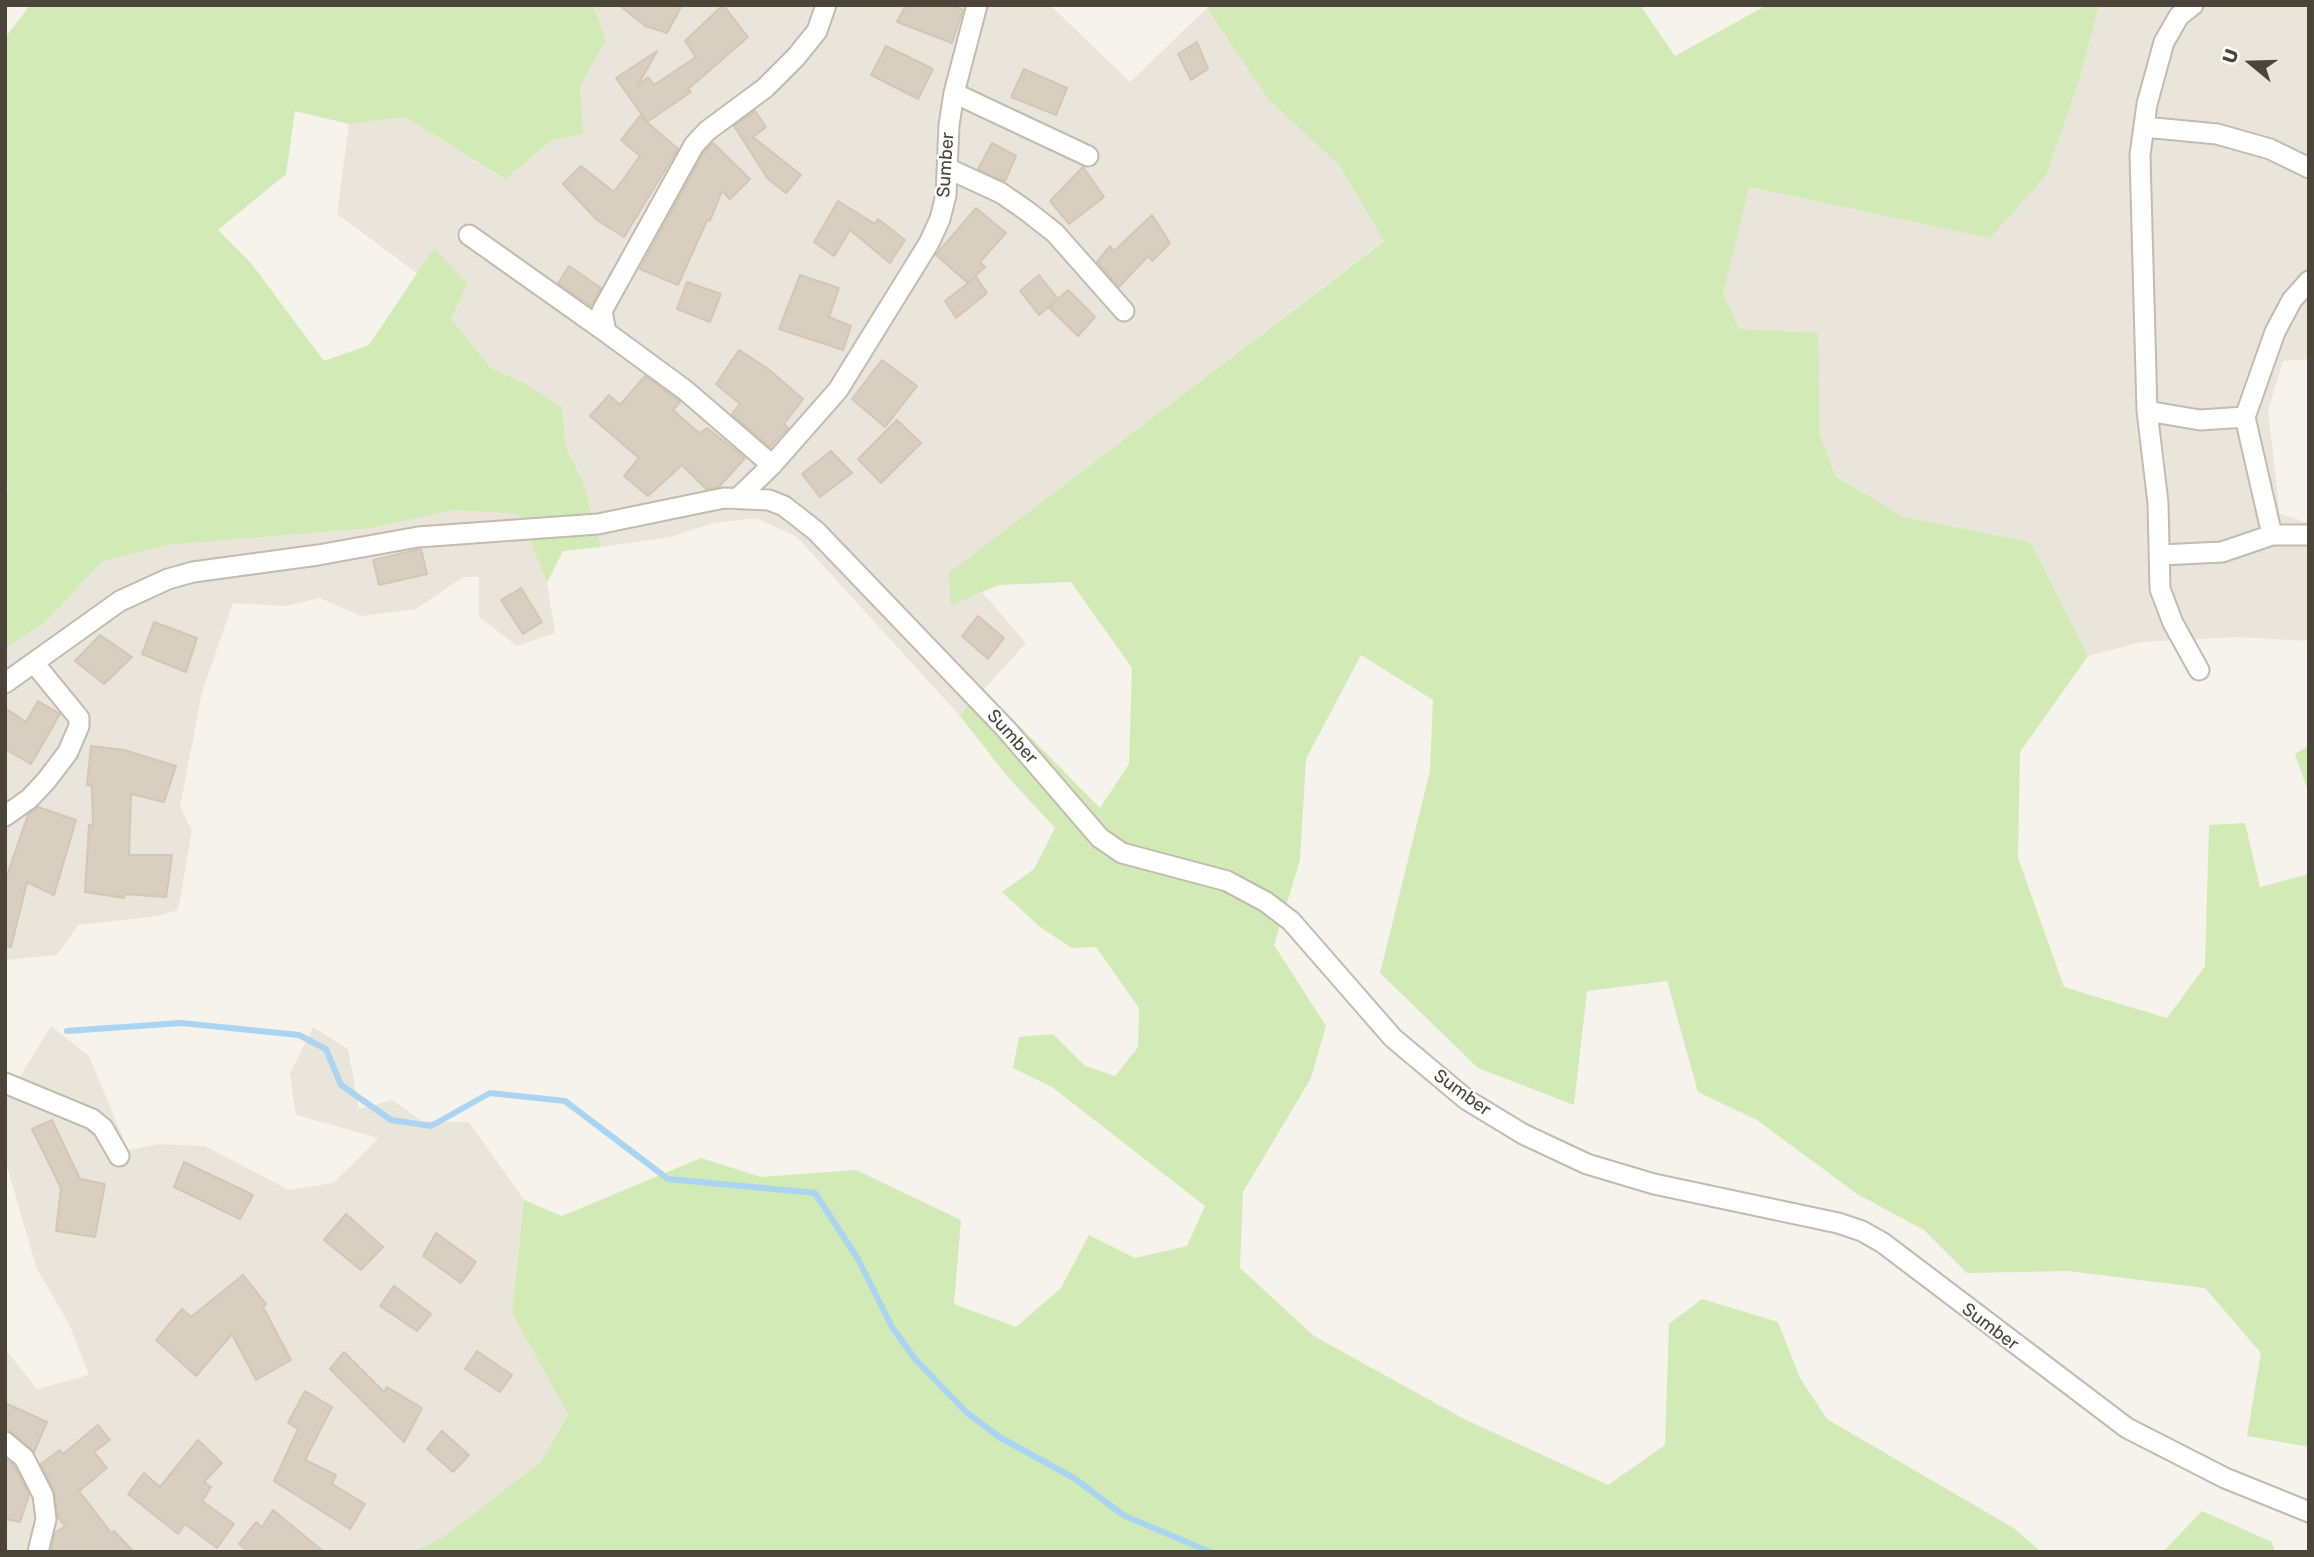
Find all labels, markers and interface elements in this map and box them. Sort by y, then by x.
north arrow [2216,28,2286,98]
text: U [2218,46,2244,66]
street label: Sumber [933,131,959,199]
street label: Sumber [982,705,1042,769]
street label: Sumber [1429,1065,1495,1121]
street label: Sumber [1957,1299,2023,1355]

